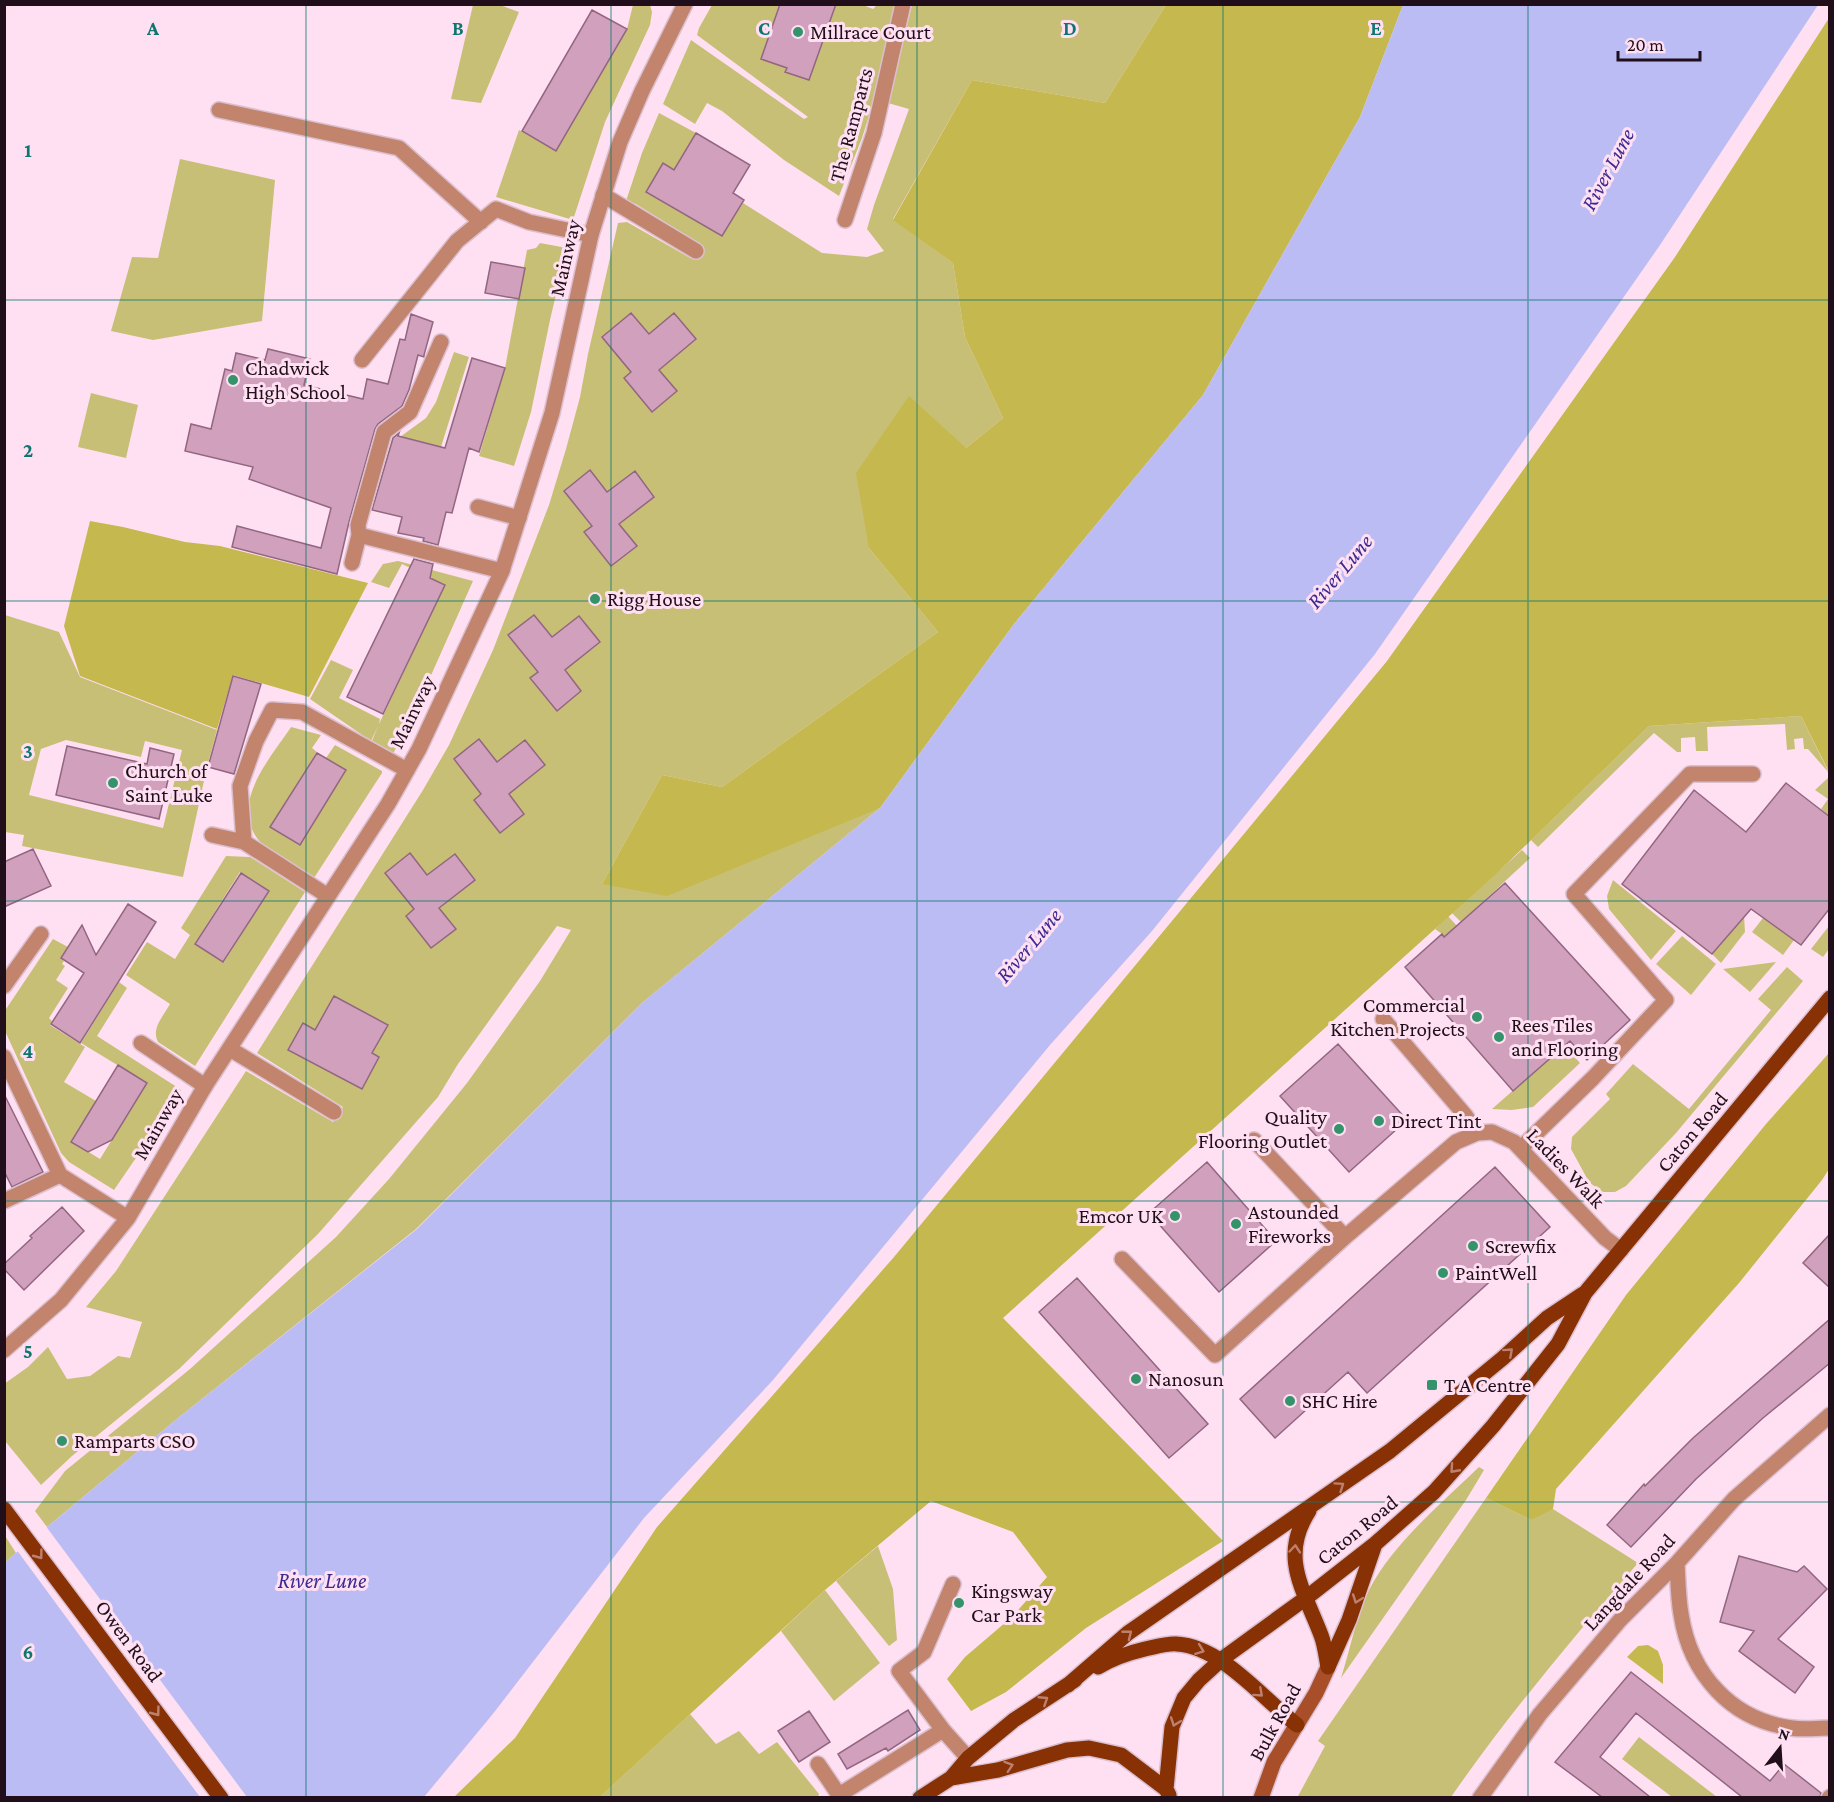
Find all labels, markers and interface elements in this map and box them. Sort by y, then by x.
text: A [146,17,160,39]
text: B [452,17,464,39]
text: C [758,17,770,39]
text: D [1063,17,1077,39]
text: E [1370,17,1382,39]
place label: Millrace Court [810,20,932,44]
scale bar [1618,24,1700,62]
marker: Millrace Court [791,25,805,39]
text: 20 m [1627,35,1664,55]
street label: The Ramparts [824,65,878,185]
water label: River Lune [1576,124,1640,214]
text: 1 [24,139,32,161]
street label: Mainway [544,217,586,299]
place label: Chadwick High School [245,356,346,404]
marker: Chadwick High School [226,373,240,387]
text: 2 [23,439,33,461]
water label: River Lune [1301,529,1378,613]
place label: Rigg House [607,587,701,611]
marker: Rigg House [588,592,602,606]
street label: Mainway [384,671,440,753]
text: 3 [23,740,33,762]
place label: Church of Saint Luke [125,759,213,807]
marker: Church of Saint Luke [106,776,120,790]
water label: River Lune [990,903,1067,987]
place label: Commercial Kitchen Projects [1330,993,1465,1041]
marker: Commercial Kitchen Projects [1470,1010,1484,1024]
place label: Rees Tiles and Flooring [1511,1013,1618,1061]
marker: Rees Tiles and Flooring [1492,1030,1506,1044]
text: 4 [23,1040,34,1062]
street label: Mainway [128,1084,188,1164]
street label: Caton Road [1652,1087,1732,1177]
place label: Quality Flooring Outlet [1198,1105,1328,1153]
place label: Direct Tint [1391,1109,1483,1133]
marker: Direct Tint [1372,1114,1386,1128]
marker: Quality Flooring Outlet [1332,1122,1346,1136]
street label: Ladies Walk [1522,1123,1610,1213]
place label: Astounded Fireworks [1248,1200,1339,1248]
place label: Emcor UK [1079,1204,1164,1228]
marker: Emcor UK [1168,1209,1182,1223]
marker: Astounded Fireworks [1229,1217,1243,1231]
place label: Screwfix [1485,1234,1557,1258]
marker: Screwfix [1466,1239,1480,1253]
place label: PaintWell [1455,1261,1537,1285]
marker: PaintWell [1436,1266,1450,1280]
text: 5 [23,1340,33,1362]
one-way arrow [1503,1348,1513,1359]
place label: Nanosun [1148,1367,1224,1391]
marker: Nanosun [1129,1372,1143,1386]
place label: T A Centre [1444,1373,1531,1397]
marker: T A Centre [1425,1378,1439,1392]
place label: SHC Hire [1302,1389,1377,1413]
marker: SHC Hire [1283,1394,1297,1408]
place label: Ramparts CSO [74,1429,196,1453]
marker: Ramparts CSO [55,1434,69,1448]
one-way arrow [1450,1462,1461,1473]
one-way arrow [1333,1482,1344,1493]
street label: Caton Road [1312,1490,1402,1570]
street label: Langdale Road [1578,1529,1680,1635]
one-way arrow [1288,1544,1301,1554]
one-way arrow [32,1549,43,1560]
water label: River Lune [278,1568,367,1593]
place label: Kingsway Car Park [971,1579,1053,1627]
one-way arrow [1351,1594,1364,1604]
street label: Owen Road [90,1595,168,1687]
marker: Kingsway Car Park [952,1596,966,1610]
one-way arrow [1122,1630,1133,1641]
text: 6 [23,1641,33,1663]
one-way arrow [1194,1642,1205,1655]
street label: Bulk Road [1244,1679,1306,1765]
one-way arrow [1252,1686,1263,1697]
one-way arrow [1038,1696,1048,1708]
one-way arrow [149,1705,160,1716]
one-way arrow [1169,1716,1182,1727]
north arrow [1750,1718,1810,1778]
text: N [1777,1724,1792,1744]
one-way arrow [1003,1761,1014,1774]

